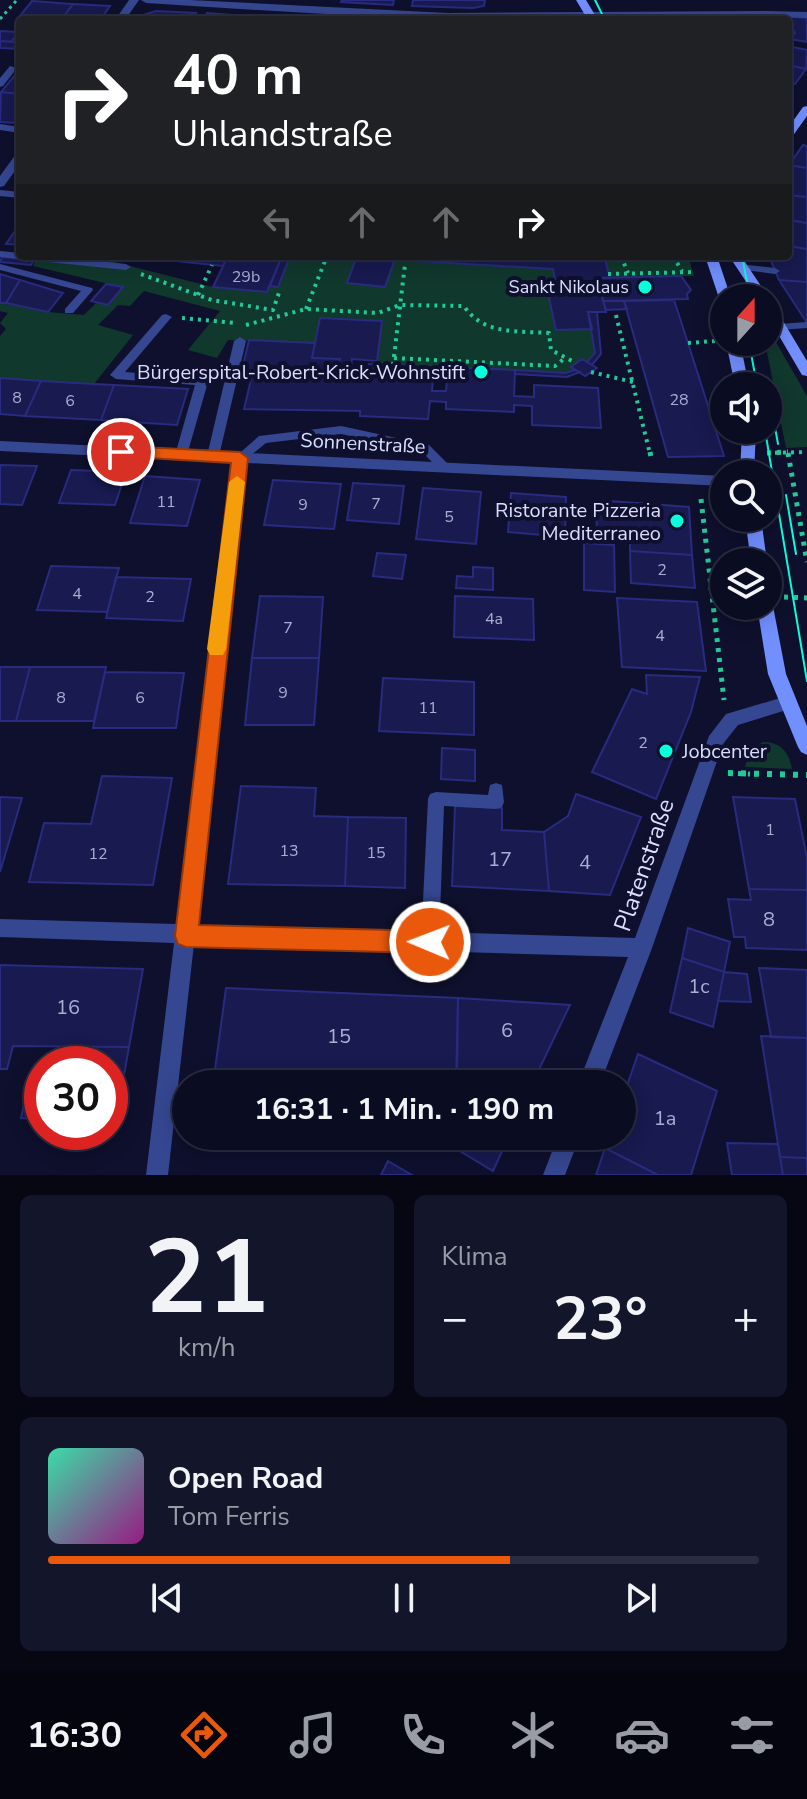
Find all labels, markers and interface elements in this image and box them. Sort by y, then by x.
text: 40 m [172,37,303,114]
icon: right [40,48,144,152]
text: Uhlandstraße [172,110,393,159]
icon: left [256,200,300,244]
icon: ahead [340,200,384,244]
icon: ahead [424,200,468,244]
icon: right [508,200,552,244]
house number: 29b [232,266,260,288]
place label: Sankt Nikolaus [509,275,629,299]
marker: Sankt Nikolaus [636,278,654,296]
north arrow [710,284,782,356]
map controls [710,284,782,620]
place label: Bürgerspital-Robert-Krick-Wohnstift [137,359,466,386]
marker: Bürgerspital-Robert-Krick-Wohnstift [472,363,490,381]
button: sound [710,372,782,444]
house number: 8 [12,387,22,409]
house number: 28 [669,389,689,411]
house number: 6 [65,390,75,412]
pin [87,418,155,486]
street label: Sonnenstraße [300,427,426,460]
icon: arrive [99,430,143,474]
button: search [710,460,782,532]
house number: 11 [156,491,176,513]
house number: 7 [371,493,381,515]
house number: 9 [298,494,308,516]
place label: Ristorante Pizzeria Mediterraneo [495,497,661,547]
house number: 5 [444,506,454,528]
marker: Ristorante Pizzeria Mediterraneo [668,512,686,530]
button: layers [710,548,782,620]
house number: 2 [657,559,667,581]
house number: 4 [72,583,82,605]
house number: 2 [145,586,155,608]
house number: 4a [485,608,503,630]
house number: 7 [283,617,293,639]
house number: 4 [655,625,665,647]
house number: 9 [278,682,288,704]
house number: 8 [56,687,66,709]
house number: 6 [135,687,145,709]
house number: 11 [418,697,438,719]
house number: 2 [638,732,648,754]
place label: Jobcenter [681,738,767,765]
marker: Jobcenter [657,742,675,760]
street label: Platenstraße [606,794,682,936]
house number: 1 [765,819,775,841]
house number: 13 [279,840,299,862]
house number: 15 [366,842,386,864]
house number: 12 [88,843,108,865]
house number: 17 [488,846,512,873]
house number: 4 [579,849,591,876]
position arrow [388,900,472,984]
house number: 8 [763,906,775,933]
house number: 1c [688,973,710,1000]
house number: 16 [56,994,80,1021]
house number: 6 [501,1017,513,1044]
house number: 15 [327,1023,351,1050]
speed limit sign: 30 [24,1046,128,1150]
text: 16:31 · 1 Min. · 190 m [254,1089,554,1130]
house number: 1a [654,1105,676,1132]
text: 21 [144,1207,269,1349]
text: Klima [442,1239,508,1274]
text: 23° [553,1278,648,1360]
text: − [442,1289,468,1349]
text: + [733,1289,759,1349]
text: km/h [178,1330,235,1365]
text: Open Road [168,1458,323,1499]
text: Tom Ferris [168,1499,290,1534]
icon: previous [145,1576,189,1620]
icon: pause [382,1576,426,1620]
icon: next [619,1576,663,1620]
icon: directions [176,1707,232,1763]
icon: music [285,1707,341,1763]
icon: phone [395,1707,451,1763]
icon: climate [505,1707,561,1763]
icon: car [614,1707,670,1763]
icon: filters [724,1707,780,1763]
text: 16:30 [27,1711,122,1760]

